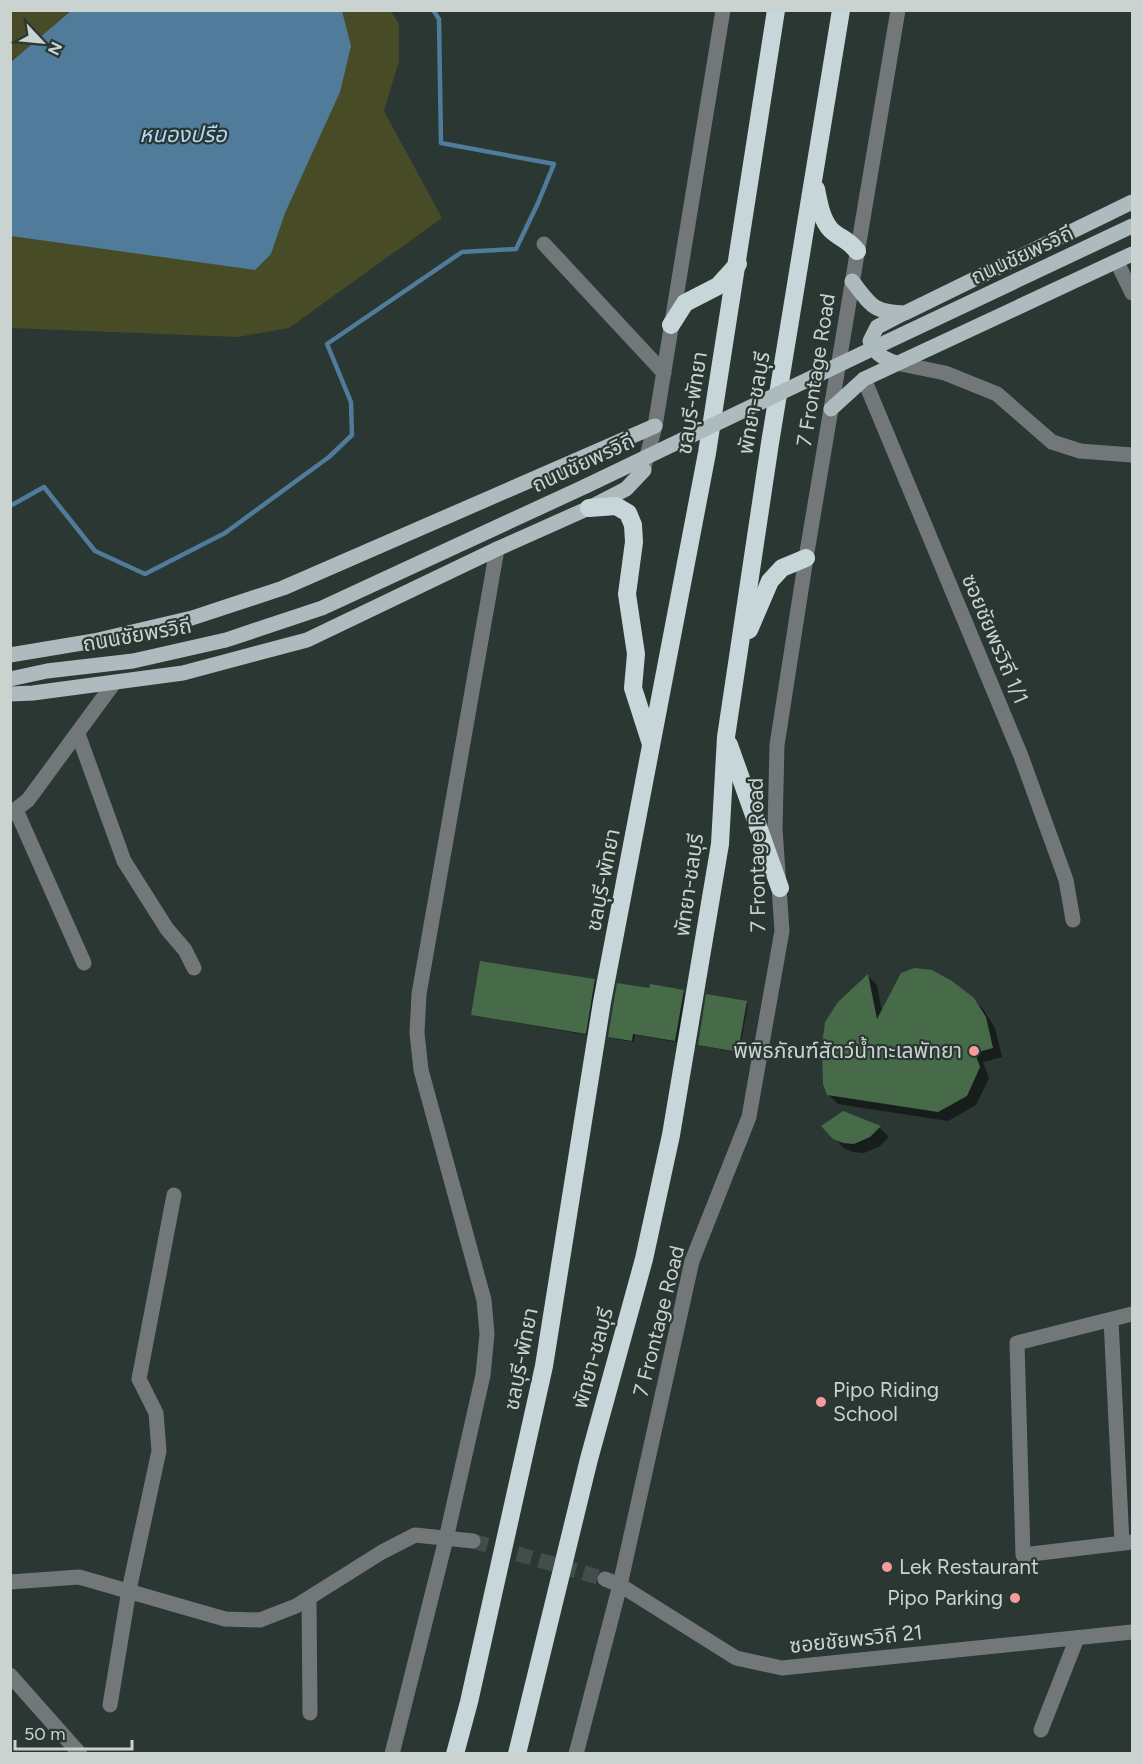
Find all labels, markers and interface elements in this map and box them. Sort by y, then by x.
north arrow [12,12,72,72]
text: N [44,39,66,58]
water label: หนองปรือ [139,121,228,148]
street label: ถนนชัยพรวิถี [967,220,1077,289]
street label: 7 Frontage Road [791,292,840,448]
street label: ชลบุรี-พัทยา [671,350,713,456]
street label: พัทยา-ชลบุรี [732,350,776,456]
street label: ถนนชัยพรวิถี [528,428,638,497]
street label: ซอยชัยพรวิถี 1/1 [957,570,1034,708]
street label: ถนนชัยพรวิถี [80,613,193,656]
street label: 7 Frontage Road [743,778,770,933]
street label: ชลบุรี-พัทยา [580,827,626,933]
street label: พัทยา-ชลบุรี [669,832,709,938]
place label: พิพิธภัณฑ์สัตว์น้ำทะเลพัทยา [733,1036,962,1063]
marker: พิพิธภัณฑ์สัตว์น้ำทะเลพัทยา [967,1044,981,1058]
street label: 7 Frontage Road [628,1243,689,1399]
street label: พัทยา-ชลบุรี [567,1305,619,1411]
street label: ชลบุรี-พัทยา [498,1306,544,1412]
place label: Pipo Riding School [833,1377,939,1426]
marker: Pipo Riding School [814,1395,828,1409]
place label: Lek Restaurant [899,1554,1039,1579]
marker: Lek Restaurant [880,1560,894,1574]
place label: Pipo Parking [887,1585,1003,1610]
marker: Pipo Parking [1008,1591,1022,1605]
street label: ซอยชัยพรวิถี 21 [788,1619,924,1658]
scale bar [15,1713,132,1751]
text: 50 m [24,1723,66,1745]

